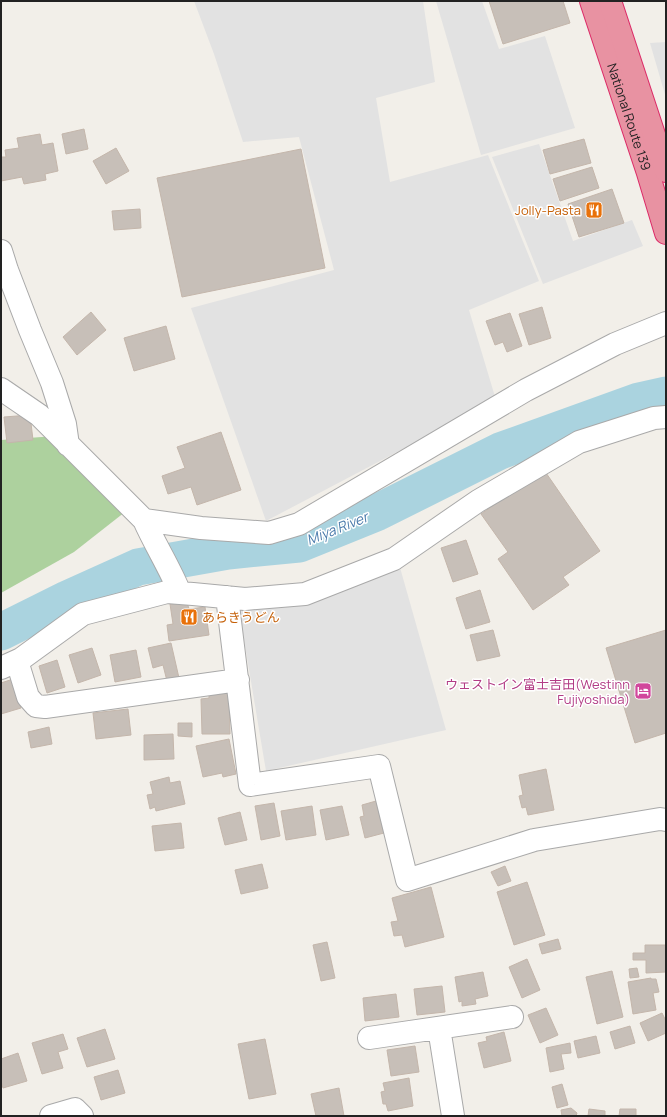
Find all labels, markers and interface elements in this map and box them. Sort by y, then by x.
street label: National Route 139 [603,61,656,173]
restaurant icon: Jolly-Pasta [584,200,604,220]
place label: Jolly-Pasta [515,201,581,219]
water label: Miya River [303,506,372,549]
restaurant icon: あらきうどん [179,607,199,627]
place label: あらきうどん [202,608,280,626]
place label: ウェストイン富士吉田(Westinn Fujiyoshida) [445,675,630,708]
hotel icon: ウェストイン富士吉田(Westinn Fujiyoshida) [633,681,653,701]

